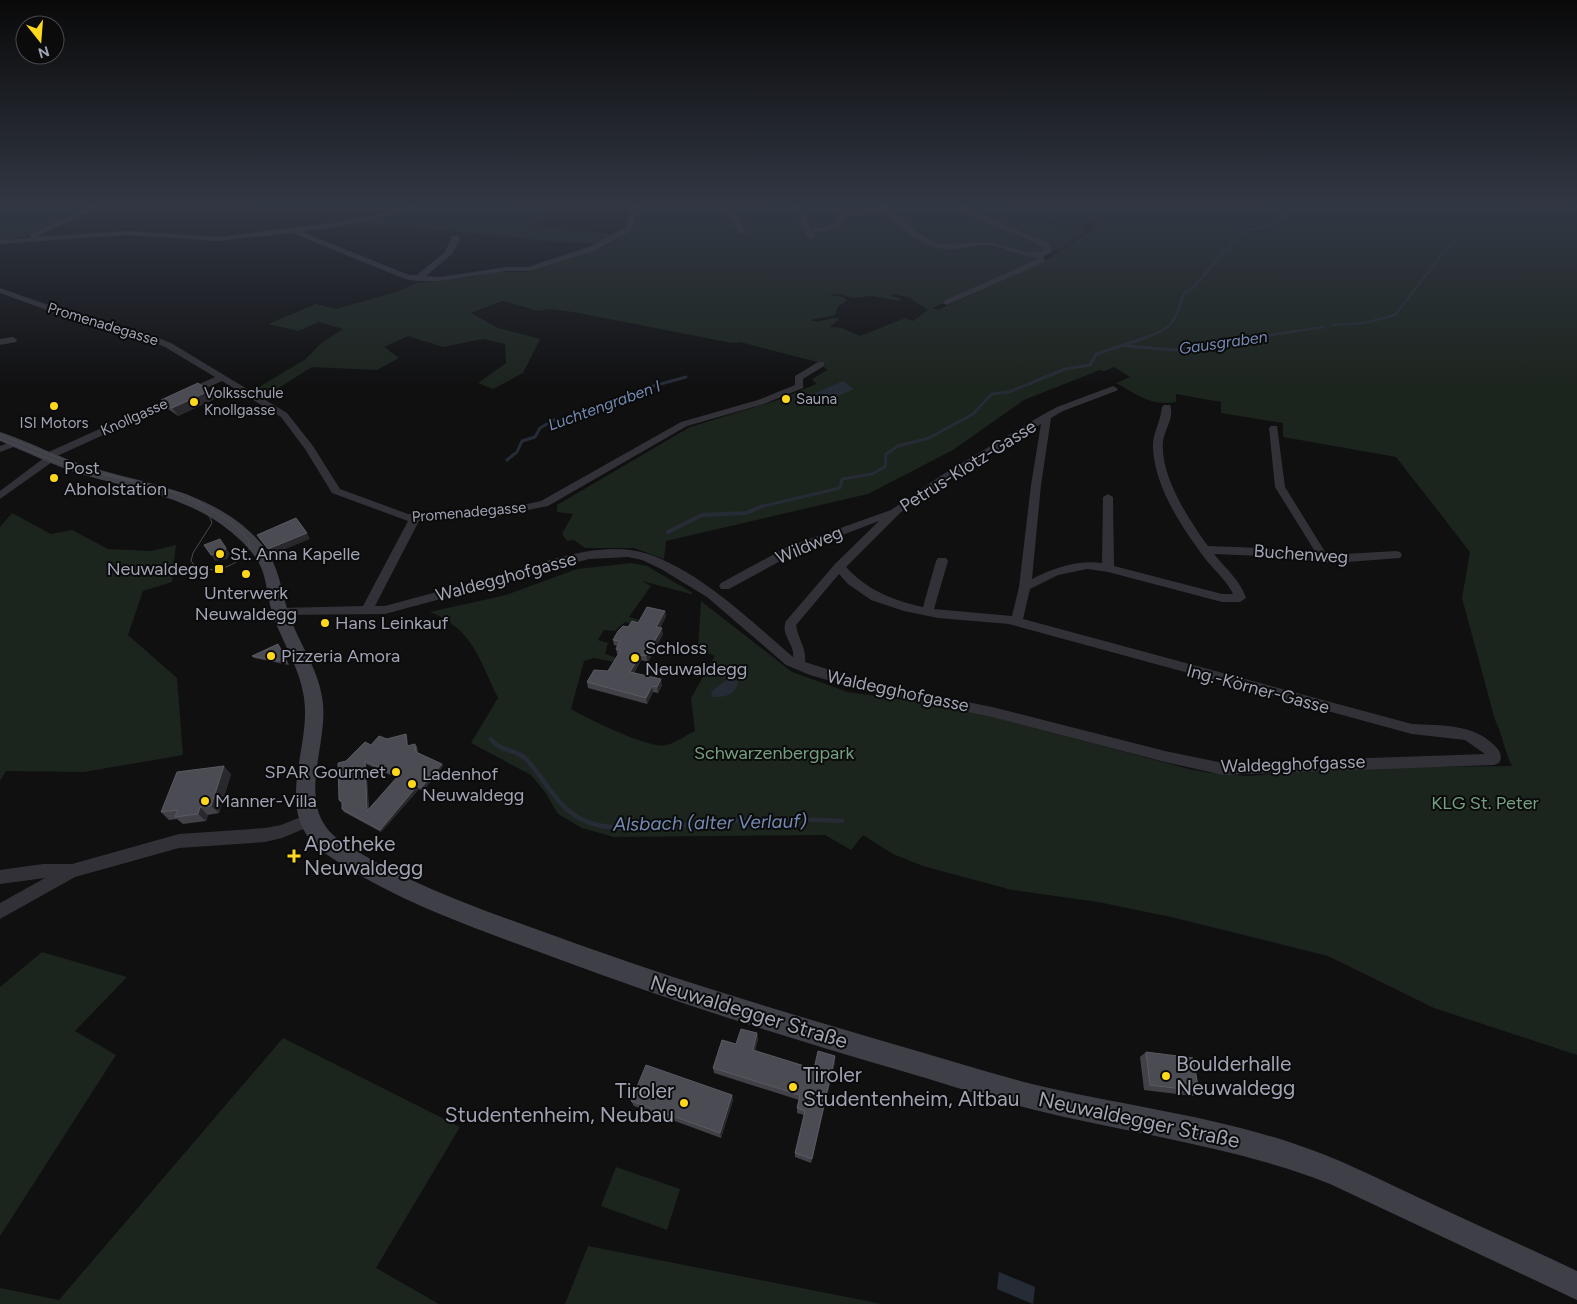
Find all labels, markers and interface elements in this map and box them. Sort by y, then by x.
north arrow [15,15,65,65]
text: N [36,42,51,62]
street label: Promenadegasse [45,299,161,349]
water label: Gausgraben [1178,327,1269,358]
water label: Luchtengraben I [545,376,664,435]
place label: Volksschule Knollgasse [204,384,283,419]
place label: Sauna [796,390,837,408]
marker: Sauna [780,393,792,405]
street label: Knollgasse [98,394,170,440]
marker: Volksschule Knollgasse [188,396,200,408]
marker: ISI Motors [48,400,60,412]
place label: ISI Motors [20,414,88,432]
street label: Petrus-Klotz-Gasse [896,415,1040,517]
place label: Post Abholstation [64,457,167,500]
marker: Post Abholstation [48,472,60,484]
street label: Promenadegasse [411,498,527,526]
street label: Wildweg [772,521,846,569]
street label: Buchenweg [1253,540,1349,568]
place label: St. Anna Kapelle [230,543,360,565]
marker: St. Anna Kapelle [214,548,226,560]
street label: Waldegghofgasse [433,548,579,606]
place label: Neuwaldegg [107,558,209,580]
marker: Neuwaldegg [213,563,225,575]
marker: Unterwerk Neuwaldegg [240,568,252,580]
place label: Unterwerk Neuwaldegg [195,582,297,625]
place label: Hans Leinkauf [335,612,449,634]
marker: Hans Leinkauf [319,617,331,629]
place label: Schloss Neuwaldegg [645,637,747,680]
place label: Pizzeria Amora [281,645,400,667]
marker: Pizzeria Amora [265,650,277,662]
marker: Schloss Neuwaldegg [629,652,641,664]
street label: Ing.-Körner-Gasse [1184,659,1332,719]
street label: Waldegghofgasse [825,665,971,717]
park label: Schwarzenbergpark [694,742,854,764]
street label: Waldegghofgasse [1220,750,1366,778]
place label: SPAR Gourmet [264,761,386,783]
place label: Ladenhof Neuwaldegg [422,763,524,806]
marker: SPAR Gourmet [390,766,402,778]
marker: Ladenhof Neuwaldegg [406,778,418,790]
place label: Manner-Villa [215,790,317,812]
park label: KLG St. Peter [1431,792,1539,814]
marker: Manner-Villa [199,795,211,807]
water label: Alsbach (alter Verlauf) [612,809,807,836]
place label: Apotheke Neuwaldegg [304,831,423,880]
marker: Apotheke Neuwaldegg [288,850,300,862]
street label: Neuwaldegger Straße [647,970,851,1053]
place label: Boulderhalle Neuwaldegg [1176,1051,1295,1100]
place label: Tiroler Studentenheim, Altbau [803,1062,1019,1111]
marker: Boulderhalle Neuwaldegg [1160,1070,1172,1082]
place label: Tiroler Studentenheim, Neubau [445,1078,674,1127]
marker: Tiroler Studentenheim, Altbau [787,1081,799,1093]
street label: Neuwaldegger Straße [1036,1086,1242,1153]
marker: Tiroler Studentenheim, Neubau [678,1097,690,1109]

